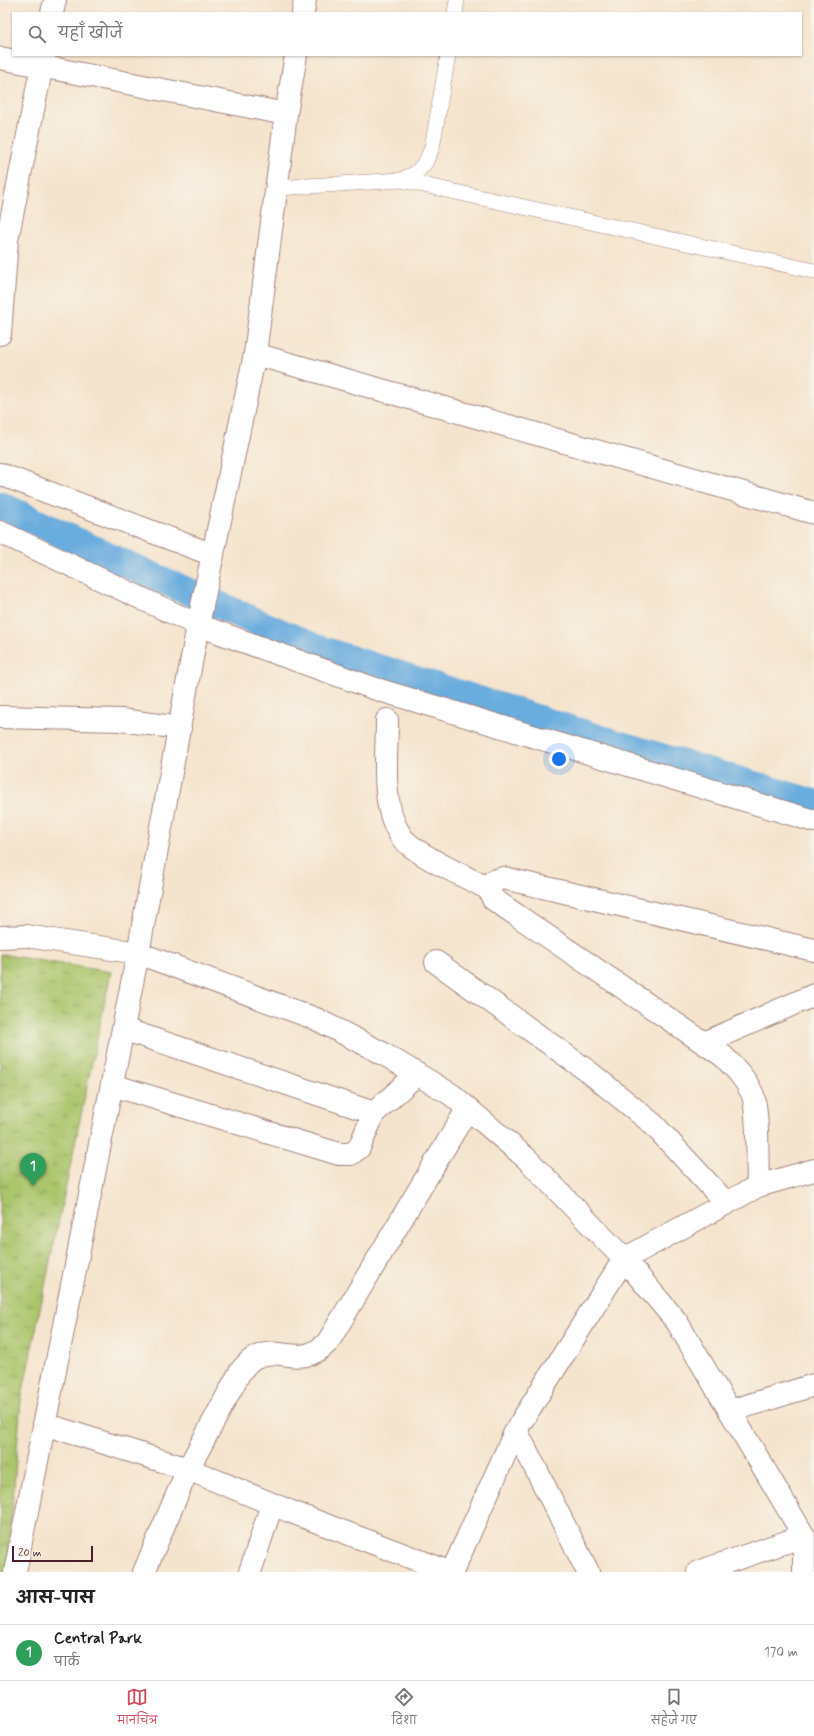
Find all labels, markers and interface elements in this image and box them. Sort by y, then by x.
search box [12,12,802,56]
icon: search [26,23,48,45]
text: यहाँ खोजें [58,24,123,44]
your location [549,749,569,769]
pin: 1 [20,1153,46,1186]
scale bar [12,1544,93,1563]
text: 20 m [18,1546,41,1560]
text: आस-पास [16,1587,94,1609]
text: Central Park [54,1629,142,1649]
text: 1 [26,1644,32,1661]
text: 170 m [764,1644,798,1661]
text: पार्क [54,1654,80,1671]
tab: मानचित्र [117,1686,158,1732]
tab: दिशा [392,1686,417,1732]
tab: सहेजे गए [651,1686,697,1732]

